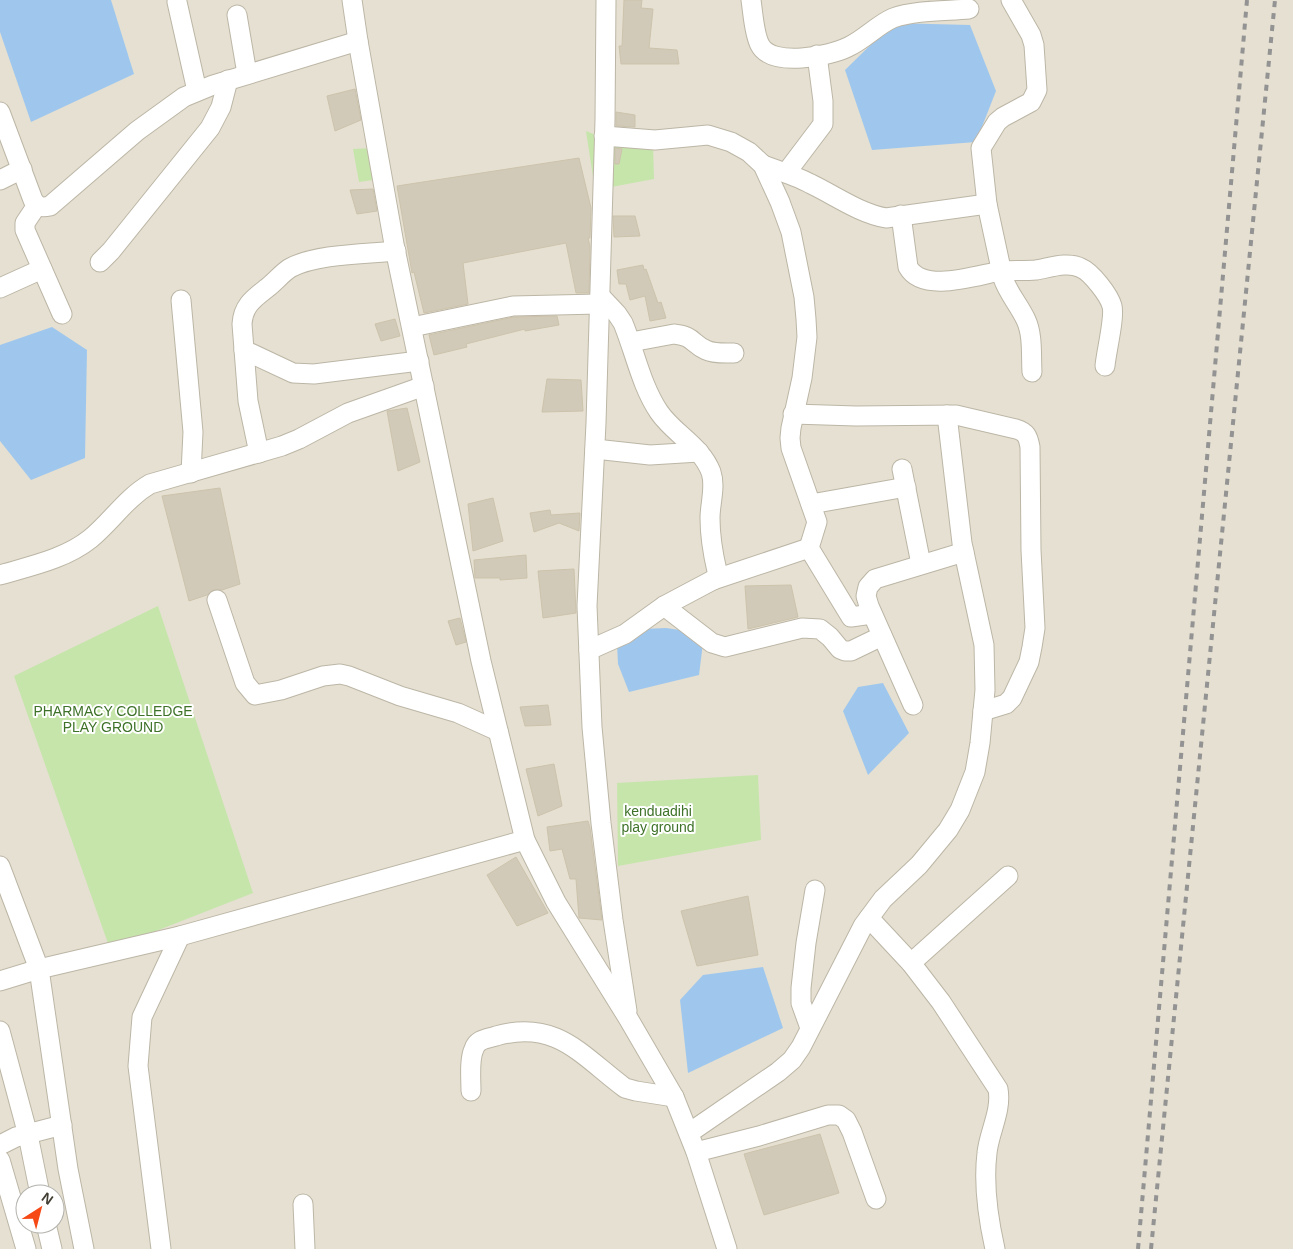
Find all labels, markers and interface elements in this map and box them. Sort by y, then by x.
park label: PHARMACY COLLEDGE PLAY GROUND [33,703,193,735]
park label: kenduadihi play ground [621,803,695,835]
north arrow [15,1184,65,1234]
text: N [39,1189,56,1208]

